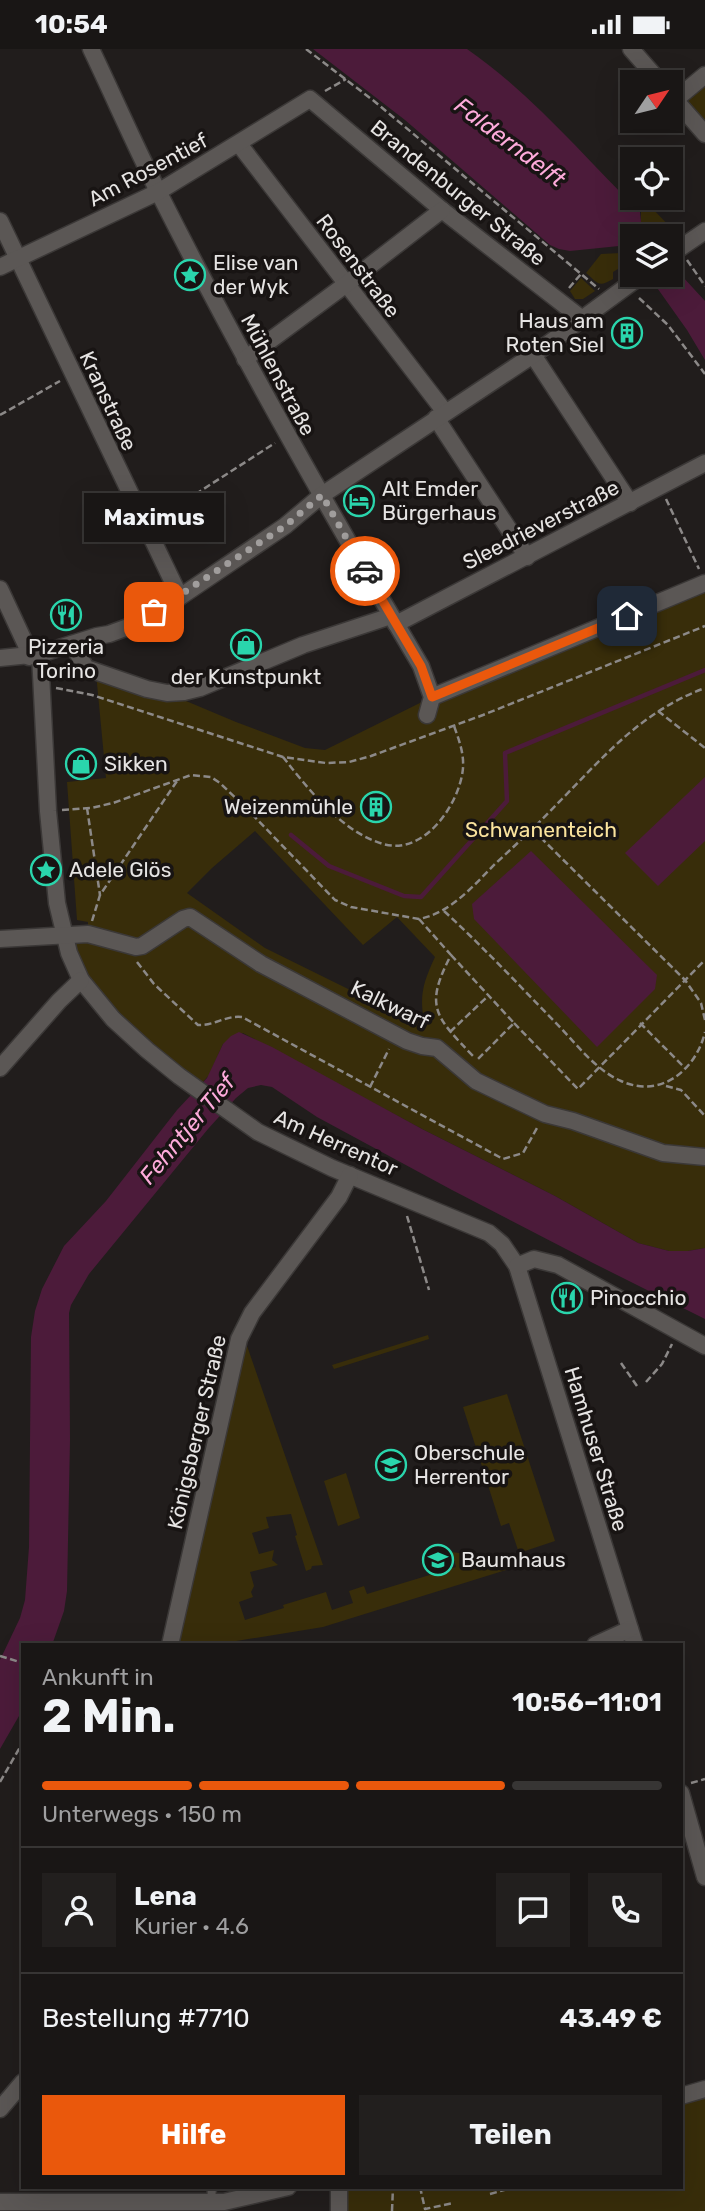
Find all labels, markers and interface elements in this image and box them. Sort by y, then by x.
text: 10:54 [35,9,108,40]
north arrow [620,70,682,133]
map controls [620,70,683,287]
water label: Falderndelft [449,91,572,193]
street label: Brandenburger Straße [366,114,551,271]
street label: Am Rosentief [84,128,212,211]
button: locate [620,147,683,210]
street label: Rosenstraße [311,209,405,322]
button: layers [620,224,683,287]
place label: Elise van der Wyk [213,250,299,299]
place icon: Elise van der Wyk [173,258,207,292]
place label: Haus am Roten Siel [506,308,604,357]
street label: Mühlenstraße [236,310,321,440]
building icon: Haus am Roten Siel [610,316,644,350]
street label: Kranstraße [74,347,142,455]
street label: Sleedrieverstraße [458,474,623,575]
place label: Alt Emder Bürgerhaus [382,476,496,525]
hotel icon: Alt Emder Bürgerhaus [342,484,376,518]
callout: Maximus [84,493,224,542]
text: Maximus [103,503,205,531]
courier [330,536,400,606]
icon: car [346,552,384,590]
pin [124,582,184,642]
pin [597,586,657,646]
icon: bag [135,593,173,631]
icon: home [608,597,646,635]
restaurant icon: Pizzeria Torino [49,598,83,632]
shop icon: der Kunstpunkt [229,628,263,662]
place label: Pizzeria Torino [28,634,104,683]
place label: der Kunstpunkt [171,664,321,689]
shop icon: Sikken [64,747,98,781]
place label: Sikken [104,751,168,776]
building icon: Weizenmühle [359,790,393,824]
place label: Weizenmühle [224,794,353,819]
park label: Schwanenteich [465,817,617,842]
place icon: Adele Glös [29,853,63,887]
place label: Adele Glös [69,857,171,882]
street label: Kalkwarf [347,975,434,1034]
water label: Fehntjer Tief [133,1067,242,1190]
street label: Am Herrentor [270,1104,402,1181]
restaurant icon: Pinocchio [550,1281,584,1315]
place label: Pinocchio [590,1285,686,1310]
street label: Königsberger Straße [162,1332,231,1532]
street label: Hamhuser Straße [560,1364,633,1534]
place label: Oberschule Herrentor [414,1440,525,1489]
school or university icon: Oberschule Herrentor [374,1448,408,1482]
school or university icon: Baumhaus [421,1543,455,1577]
place label: Baumhaus [461,1547,566,1572]
text: Ankunft in [42,1663,154,1691]
text: 10:56–11:01 [512,1687,662,1718]
text: 2 Min. [42,1689,176,1744]
text: Unterwegs · 150 m [42,1800,242,1828]
button: person [42,1873,116,1947]
button: chat [496,1873,570,1947]
button: phone [588,1873,662,1947]
text: Lena [134,1881,197,1912]
text: Kurier · 4.6 [134,1912,249,1940]
text: Bestellung #7710 [42,2003,250,2034]
text: 43.49 € [560,2003,662,2034]
button: Hilfe [42,2095,345,2175]
button: Teilen [359,2095,662,2175]

